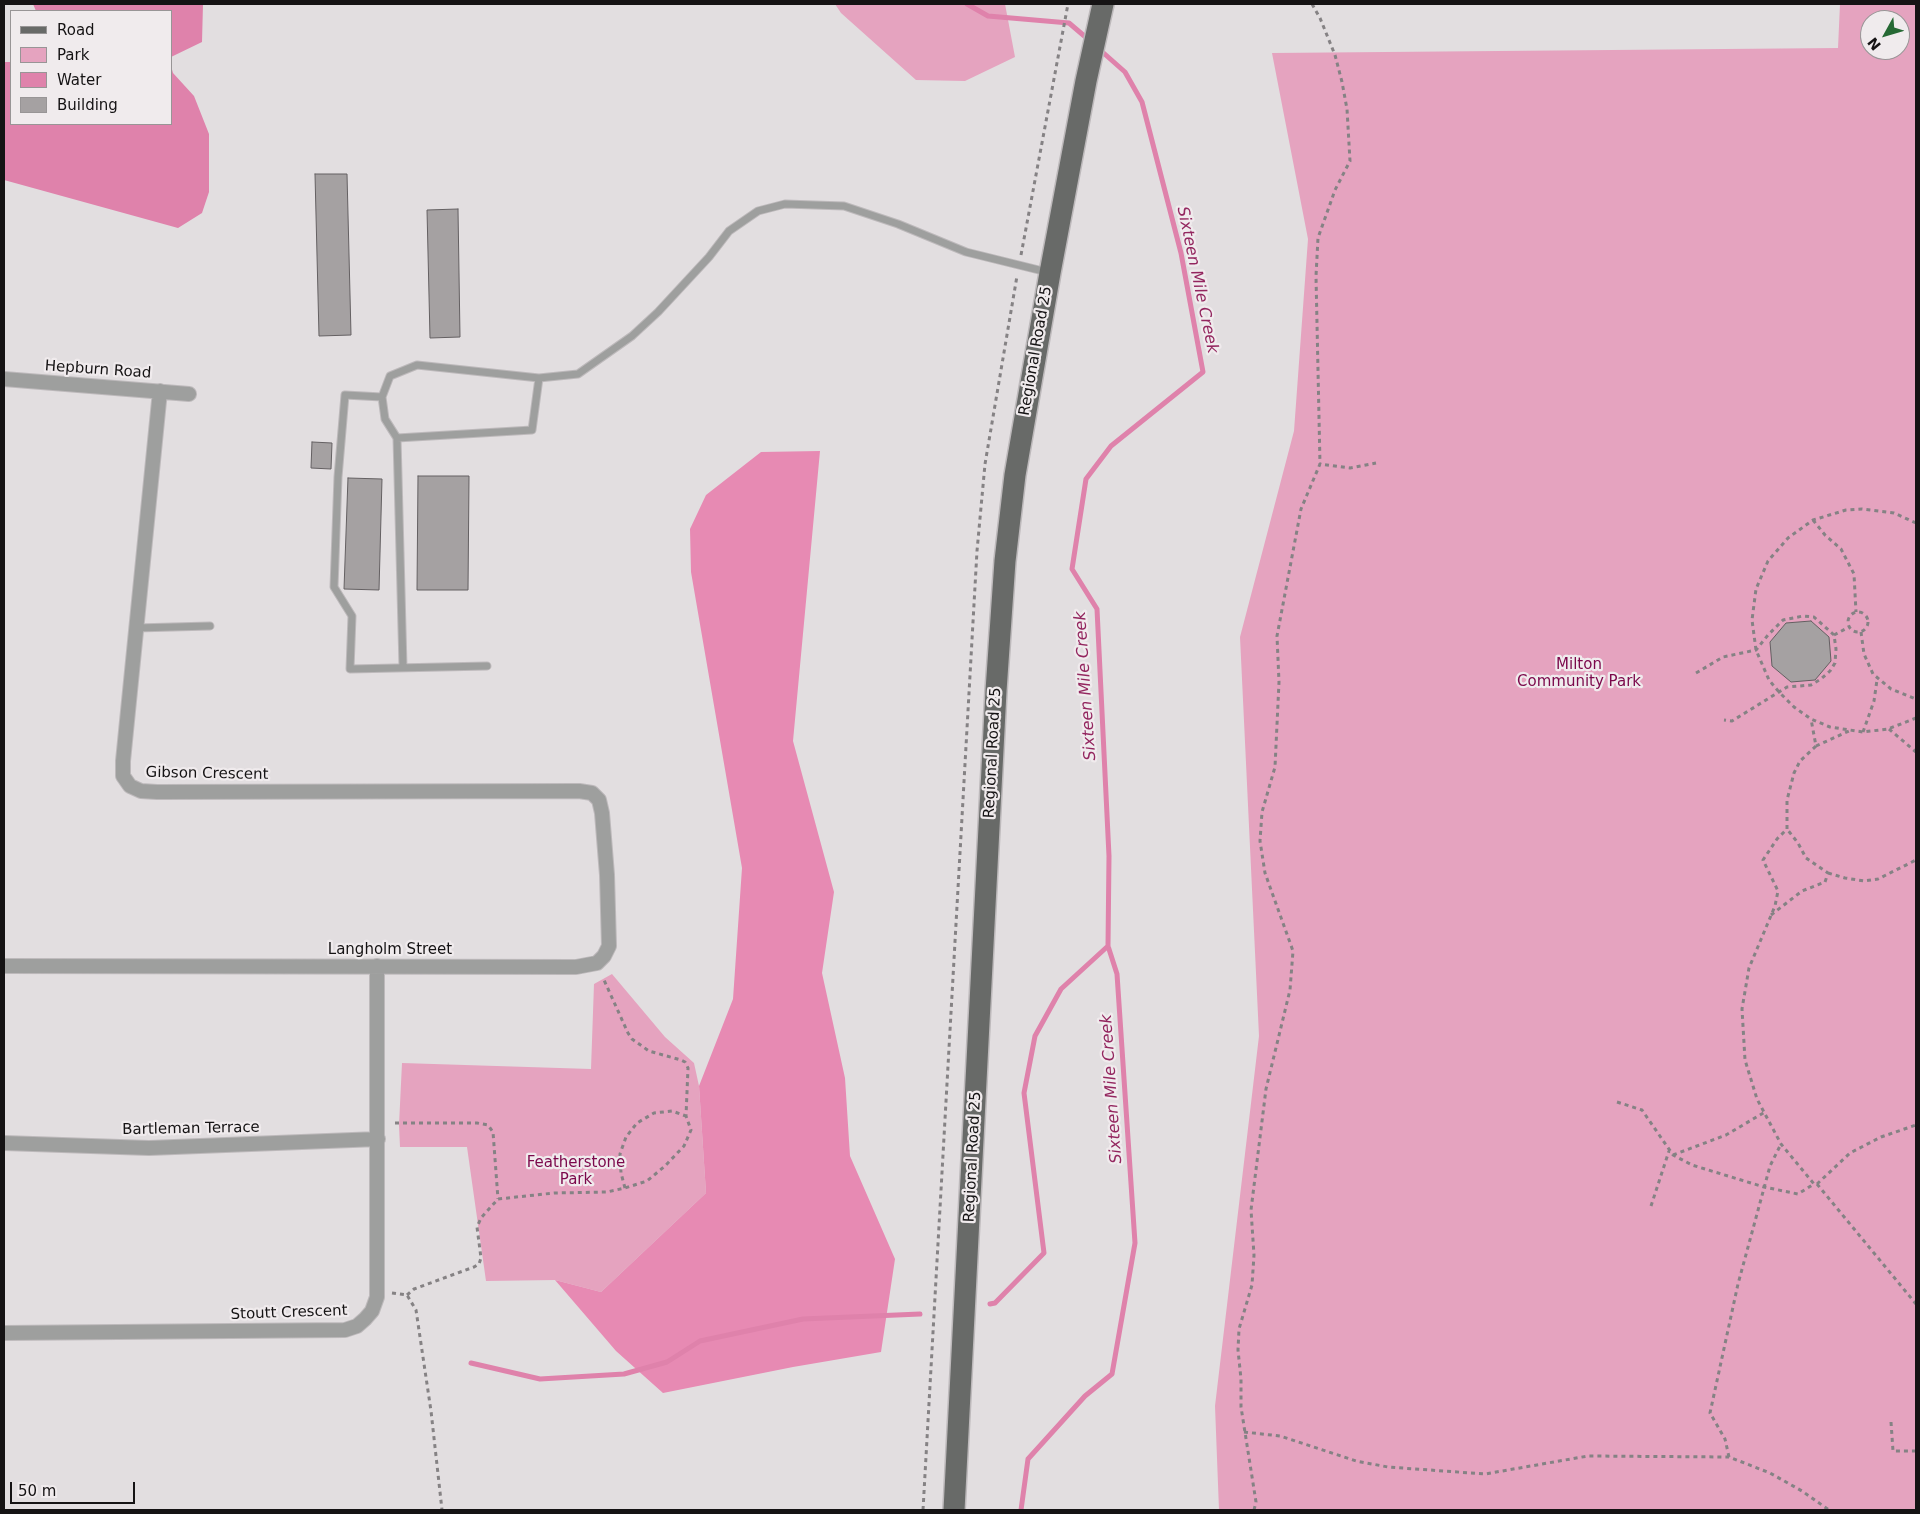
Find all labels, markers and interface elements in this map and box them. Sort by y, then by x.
legend [10,10,172,125]
north arrow [1860,10,1910,60]
text: Road [57,21,95,39]
text: N [1864,34,1884,53]
text: Park [57,46,89,64]
text: Water [57,71,101,89]
text: Building [57,96,118,114]
water label: Sixteen Mile Creek [1172,205,1222,355]
street label: Regional Road 25 [1016,285,1056,417]
street label: Hepburn Road [44,357,152,383]
water label: Sixteen Mile Creek [1071,611,1101,761]
park label: Milton Community Park [1517,656,1641,691]
street label: Regional Road 25 [981,687,1005,819]
street label: Gibson Crescent [145,764,269,784]
street label: Langholm Street [328,941,452,959]
water label: Sixteen Mile Creek [1097,1014,1127,1164]
street label: Regional Road 25 [961,1091,985,1223]
street label: Bartleman Terrace [122,1119,260,1139]
park label: Featherstone Park [527,1154,625,1189]
street label: Stoutt Crescent [230,1302,348,1324]
scale bar [12,1472,138,1504]
text: 50 m [18,1482,56,1500]

